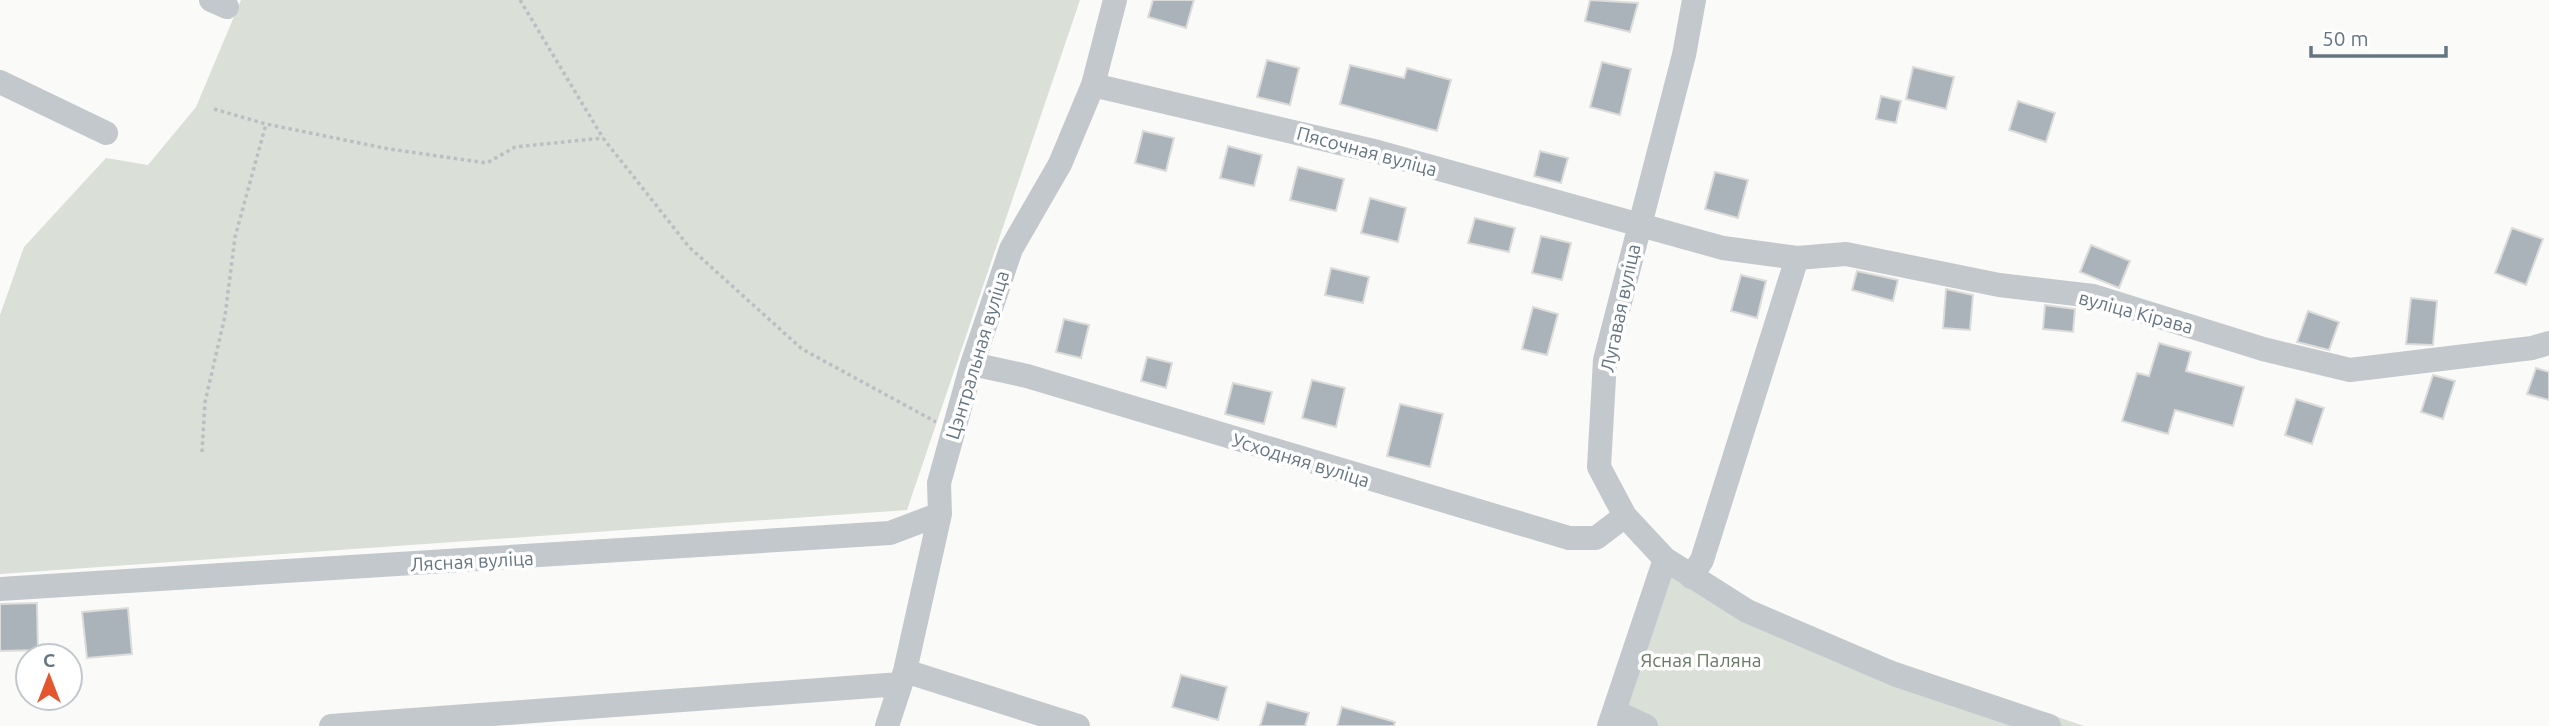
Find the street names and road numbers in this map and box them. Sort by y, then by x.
street label: Пясочная вуліца [1294,122,1440,180]
street label: Лугавая вуліца [1596,242,1644,374]
street label: Цэнтральная вуліца [941,268,1013,442]
street label: вуліца Кірава [2076,286,2196,338]
street label: Усходняя вуліца [1230,429,1372,491]
street label: Лясная вуліца [410,547,534,575]

